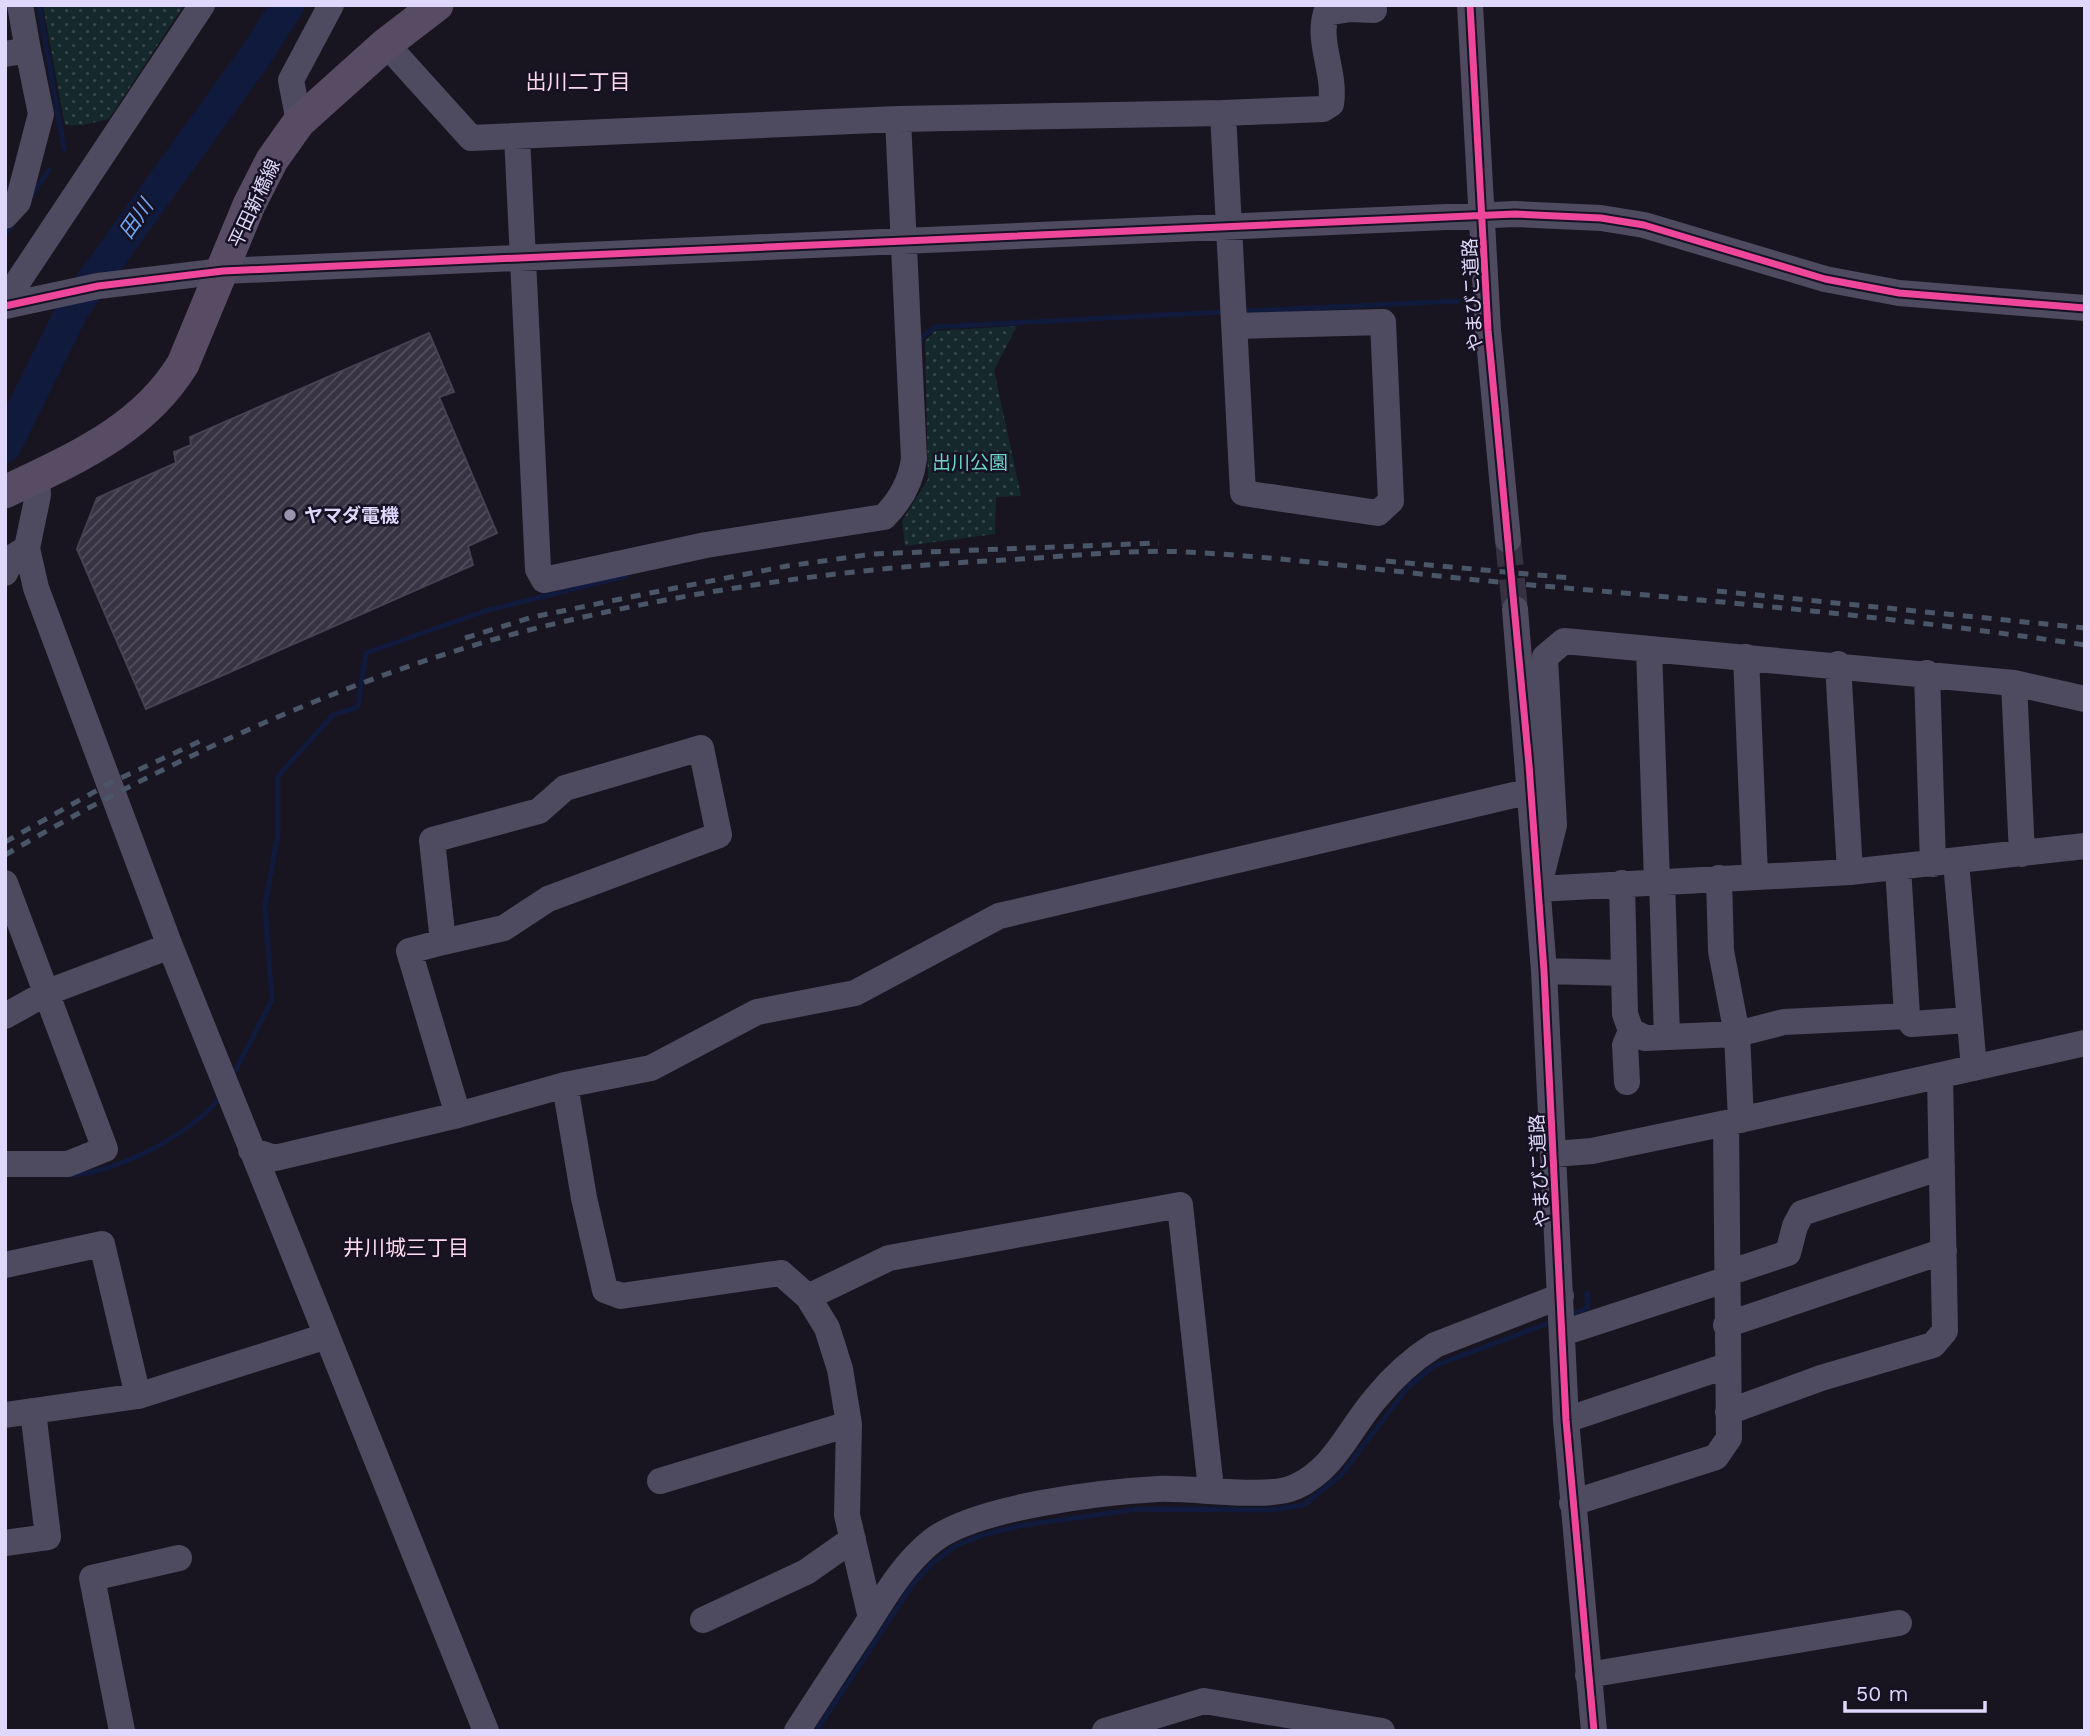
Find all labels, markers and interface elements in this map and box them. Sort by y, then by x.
district label: 出川二丁目 [526,69,631,94]
street label: 平田新橋線 [224,155,285,251]
water label: 田川 [113,193,159,243]
street label: やまびこ道路 [1458,237,1487,353]
park label: 出川公園 [932,451,1008,474]
place label: ヤマダ電機 [304,504,399,527]
marker: ヤマダ電機 [282,507,298,523]
street label: やまびこ道路 [1525,1113,1554,1229]
district label: 井川城三丁目 [343,1235,469,1260]
scale bar [1845,1670,1985,1714]
text: 50 m [1856,1681,1908,1706]

